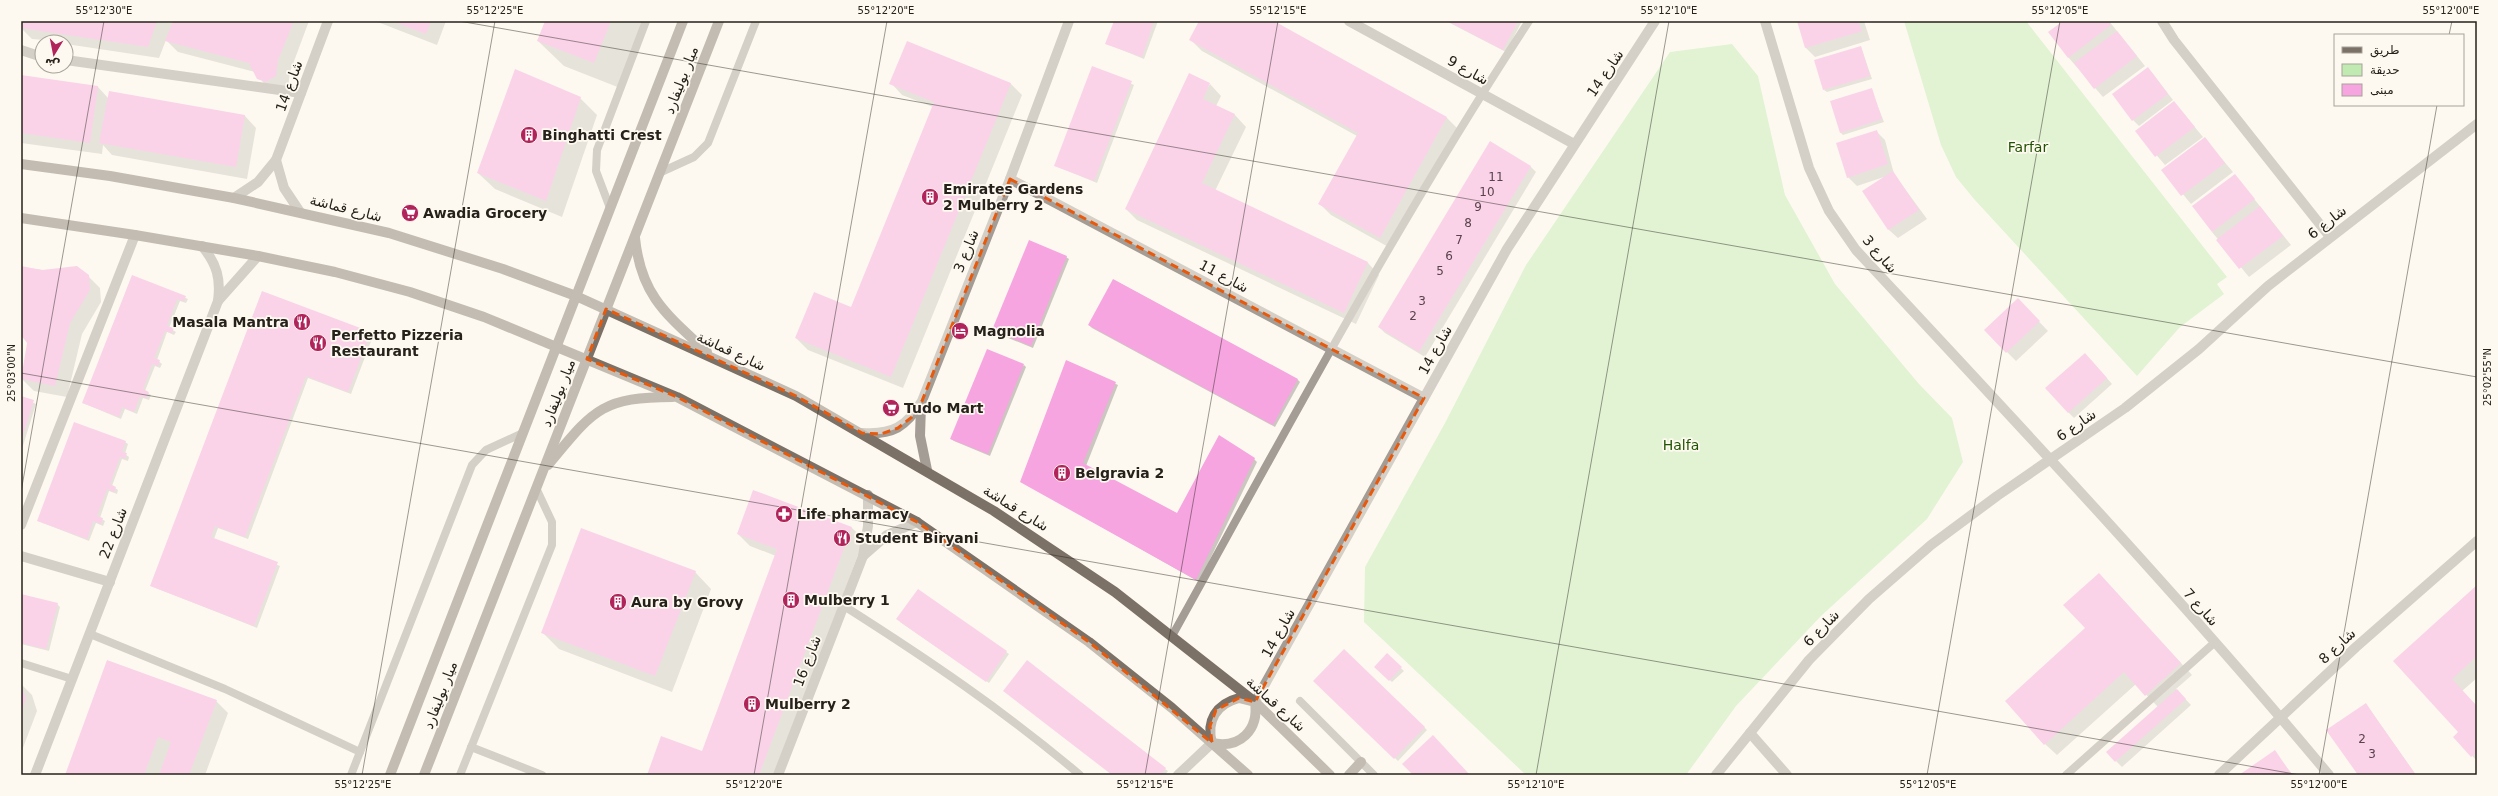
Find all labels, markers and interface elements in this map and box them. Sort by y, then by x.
text: 55°12'30"E [76,5,132,16]
text: 55°12'25"E [467,5,523,16]
text: 55°12'20"E [858,5,914,16]
text: 55°12'15"E [1250,5,1306,16]
text: 55°12'10"E [1641,5,1697,16]
text: 55°12'05"E [2032,5,2088,16]
text: 55°12'00"E [2423,5,2479,16]
north arrow [34,34,74,74]
legend [2334,34,2464,106]
text: طريق [2370,43,2400,58]
street label: ميار بوليفارد [661,44,702,116]
street label: شارع 14 [1583,46,1627,100]
street label: شارع 9 [1444,52,1491,89]
text: ش [44,56,61,71]
street label: شارع 14 [272,58,307,114]
text: حديقة [2370,63,2400,77]
text: مبنى [2370,83,2394,97]
building icon: Binghatti Crest [519,125,539,145]
place label: Binghatti Crest [542,127,662,143]
park label: Farfar [2008,139,2048,155]
house number: 11 [1488,170,1504,184]
place label: Emirates Gardens 2 Mulberry 2 [943,181,1083,213]
house number: 10 [1479,185,1495,199]
building icon: Emirates Gardens 2 Mulberry 2 [920,187,940,207]
street label: شارع قماشة [308,191,384,226]
house number: 9 [1474,200,1482,214]
street label: شارع 6 [2305,202,2350,243]
supermarket icon: Awadia Grocery [400,203,420,223]
place label: Awadia Grocery [423,205,547,221]
house number: 8 [1464,216,1472,230]
street label: شارع 3 [950,227,983,275]
street label: شارع 3 [1859,232,1901,277]
house number: 7 [1455,233,1463,247]
house number: 6 [1445,249,1453,263]
street label: شارع 11 [1196,256,1251,296]
house number: 5 [1436,264,1444,278]
house number: 3 [1418,294,1426,308]
house number: 2 [1409,309,1417,323]
restaurant icon: Masala Mantra [292,312,312,332]
place label: Masala Mantra [172,314,289,330]
hotel icon: Magnolia [950,321,970,341]
place label: Magnolia [973,323,1045,339]
street label: شارع 14 [1415,323,1456,378]
place label: Perfetto Pizzeria Restaurant [331,327,463,359]
street label: شارع قماشة [694,328,768,375]
restaurant icon: Perfetto Pizzeria Restaurant [308,333,328,353]
text: 25°03'00"N [6,344,17,402]
text: 25°02'55"N [2482,348,2493,406]
street label: ميار بوليفارد [538,357,579,429]
supermarket icon: Tudo Mart [881,398,901,418]
place label: Tudo Mart [904,400,984,416]
street label: شارع 6 [2053,406,2099,445]
park label: Halfa [1663,437,1699,453]
building icon: Belgravia 2 [1052,463,1072,483]
place label: Belgravia 2 [1075,465,1164,481]
street label: شارع قماشة [980,482,1052,535]
pharmacy icon: Life pharmacy [774,504,794,524]
street label: شارع 22 [96,505,131,561]
place label: Life pharmacy [797,506,909,522]
restaurant icon: Student Biryani [832,528,852,548]
place label: Student Biryani [855,530,979,546]
street label: شارع 7 [2179,585,2222,630]
building icon: Mulberry 1 [781,590,801,610]
building icon: Aura by Grovy [608,592,628,612]
place label: Mulberry 1 [804,592,890,608]
place label: Aura by Grovy [631,594,743,610]
street label: شارع 14 [1258,606,1299,661]
street label: شارع 6 [1800,606,1843,650]
street label: شارع 8 [2315,625,2359,668]
street label: شارع 16 [790,633,825,689]
street label: ميار بوليفارد [420,659,461,731]
street label: شارع قماشة [1243,673,1309,735]
building icon: Mulberry 2 [742,694,762,714]
place label: Mulberry 2 [765,696,851,712]
house number: 2 [2358,732,2366,746]
house number: 3 [2368,747,2376,761]
text: 55°12'25"E [335,779,391,790]
text: 55°12'20"E [726,779,782,790]
text: 55°12'15"E [1117,779,1173,790]
text: 55°12'10"E [1508,779,1564,790]
text: 55°12'05"E [1900,779,1956,790]
text: 55°12'00"E [2291,779,2347,790]

